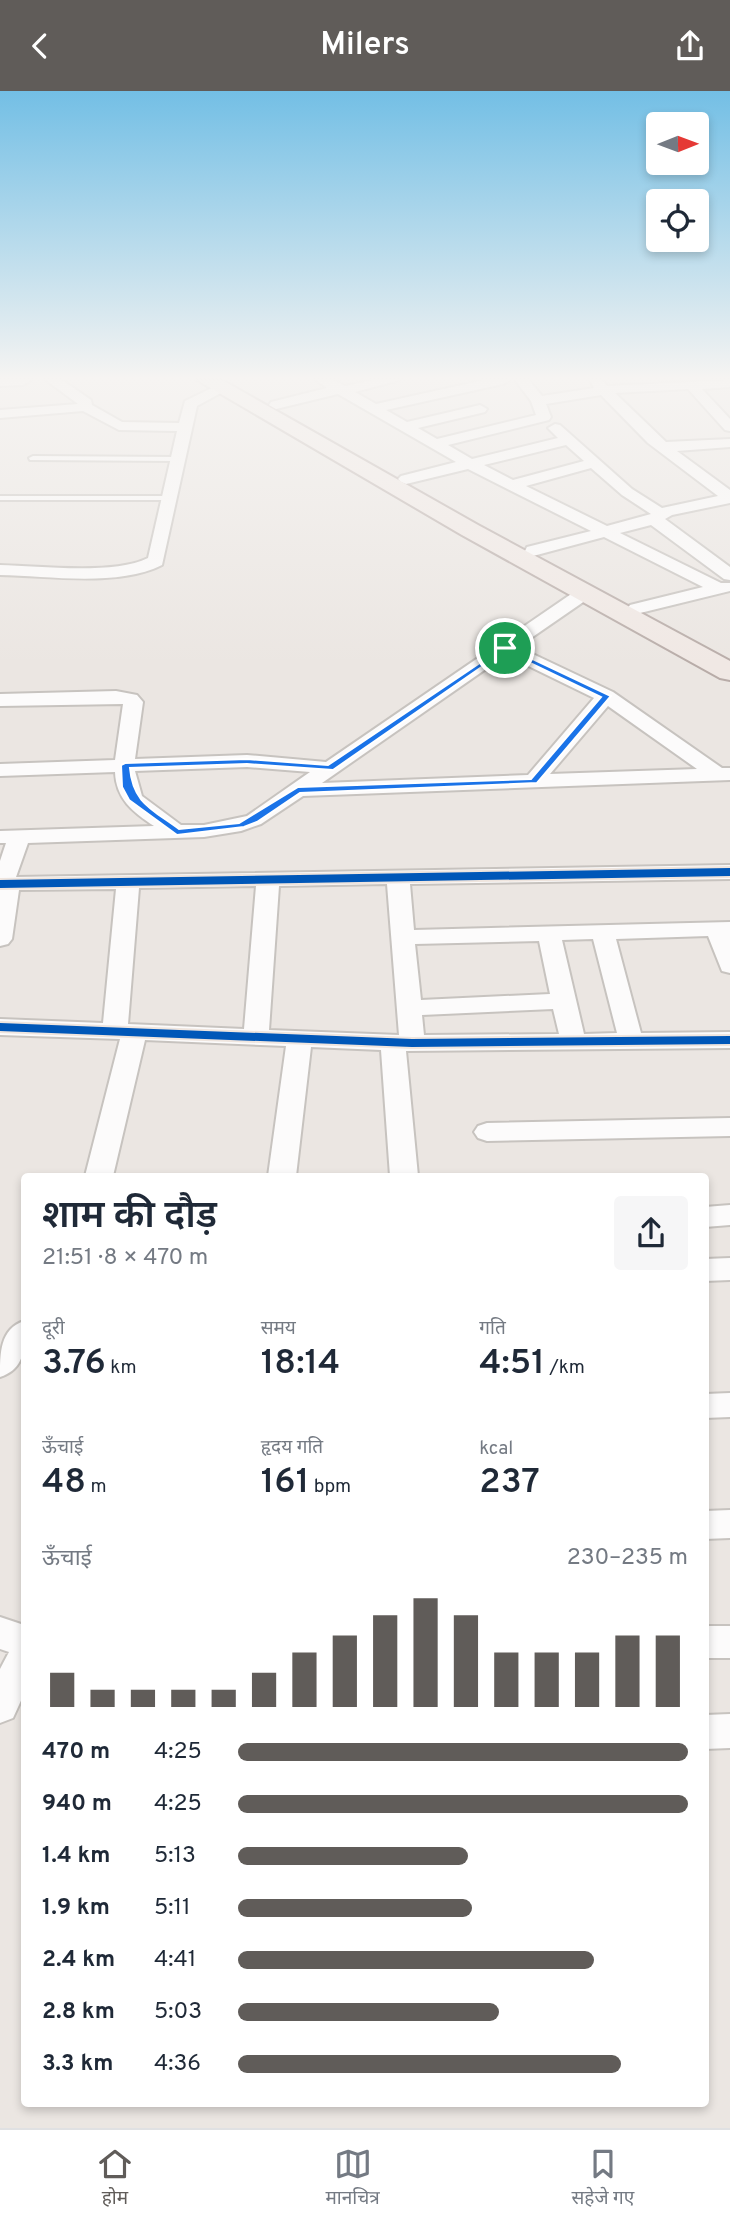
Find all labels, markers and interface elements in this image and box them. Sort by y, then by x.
text: Milers [320,26,410,66]
icon: back [21,27,59,65]
icon: share [671,27,709,65]
north arrow [646,112,709,175]
map controls [646,112,709,252]
button: locate [646,189,709,252]
pin [475,618,535,678]
icon: arrive [486,629,524,667]
text: शाम की दौड़ [42,1193,217,1242]
button: share [614,1196,688,1270]
text: 21:51 · 8 × 470 m [42,1244,208,1273]
text: दूरी [42,1317,65,1341]
text: समय [261,1317,296,1341]
text: गति [479,1317,506,1341]
text: 3.76 [42,1342,106,1386]
text: 18:14 [261,1342,340,1386]
text: 4:51 [479,1342,545,1386]
text: km [106,1356,137,1380]
text: /km [545,1356,585,1380]
text: ऊँचाई [42,1436,83,1460]
text: हृदय गति [261,1436,323,1460]
text: kcal [479,1437,513,1461]
text: 48 [42,1461,86,1505]
text: 161 [261,1461,309,1505]
text: 237 [479,1461,540,1505]
text: m [86,1475,107,1499]
text: bpm [309,1475,351,1499]
text: 230–235 m [567,1544,688,1573]
text: ऊँचाई [42,1545,92,1574]
text: 470 m [42,1738,110,1767]
text: 4:25 [154,1738,202,1767]
text: 940 m [42,1790,112,1819]
text: 4:25 [154,1790,202,1819]
text: 1.4 km [42,1842,110,1871]
text: 5:13 [154,1842,196,1871]
text: 1.9 km [42,1894,110,1923]
text: 5:11 [154,1894,191,1923]
text: 2.4 km [42,1946,115,1975]
text: 4:41 [154,1946,196,1975]
text: 2.8 km [42,1998,115,2027]
text: 5:03 [154,1998,202,2027]
text: 3.3 km [42,2050,113,2079]
text: 4:36 [154,2050,201,2079]
tab: होम [96,2145,134,2212]
tab: मानचित्र [325,2145,380,2212]
tab: सहेजे गए [571,2145,634,2212]

